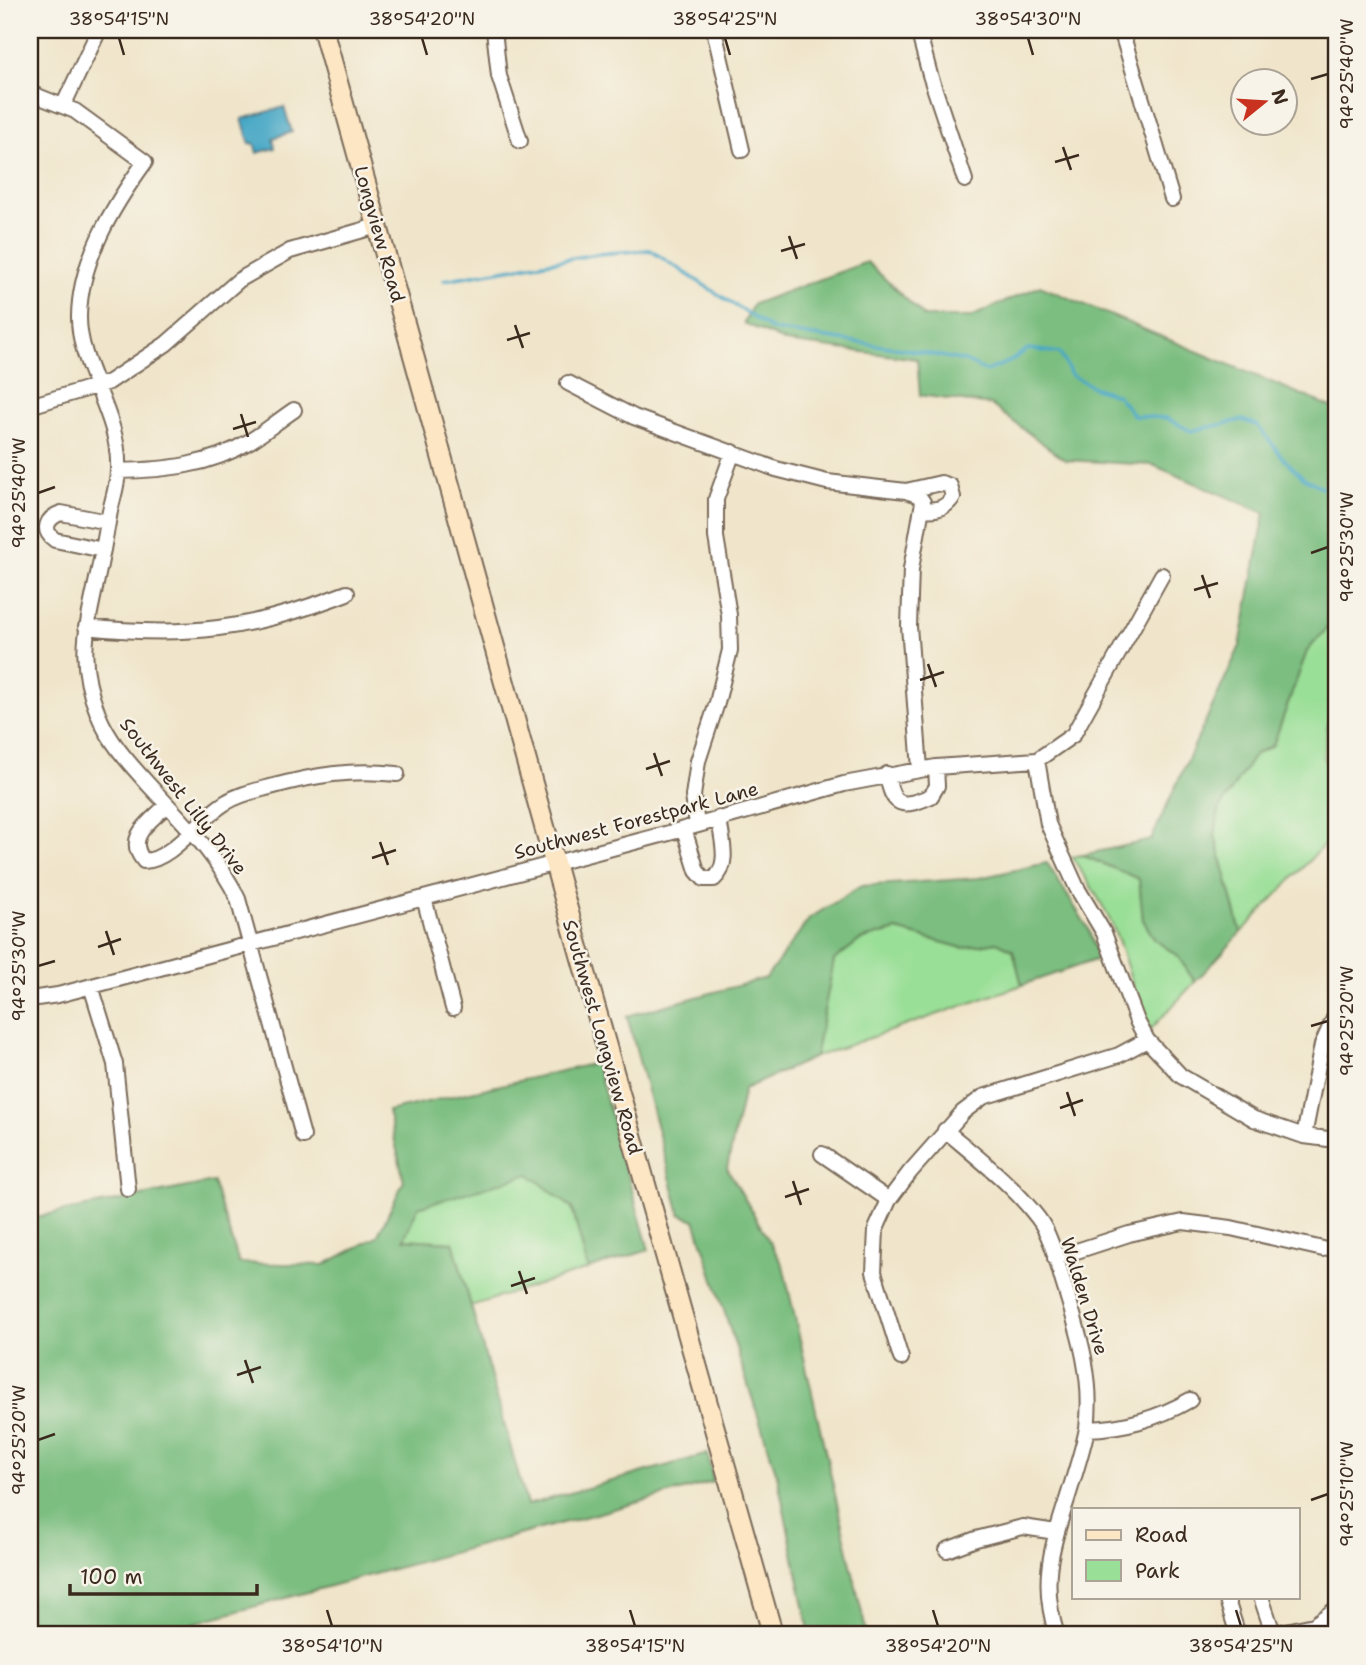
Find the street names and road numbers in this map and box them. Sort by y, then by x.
street label: Longview Road [348,163,411,305]
street label: Southwest Lilly Drive [114,713,253,880]
street label: Southwest Forestpark Lane [511,776,761,865]
street label: Southwest Longview Road [557,917,648,1158]
street label: Walden Drive [1055,1234,1114,1358]

